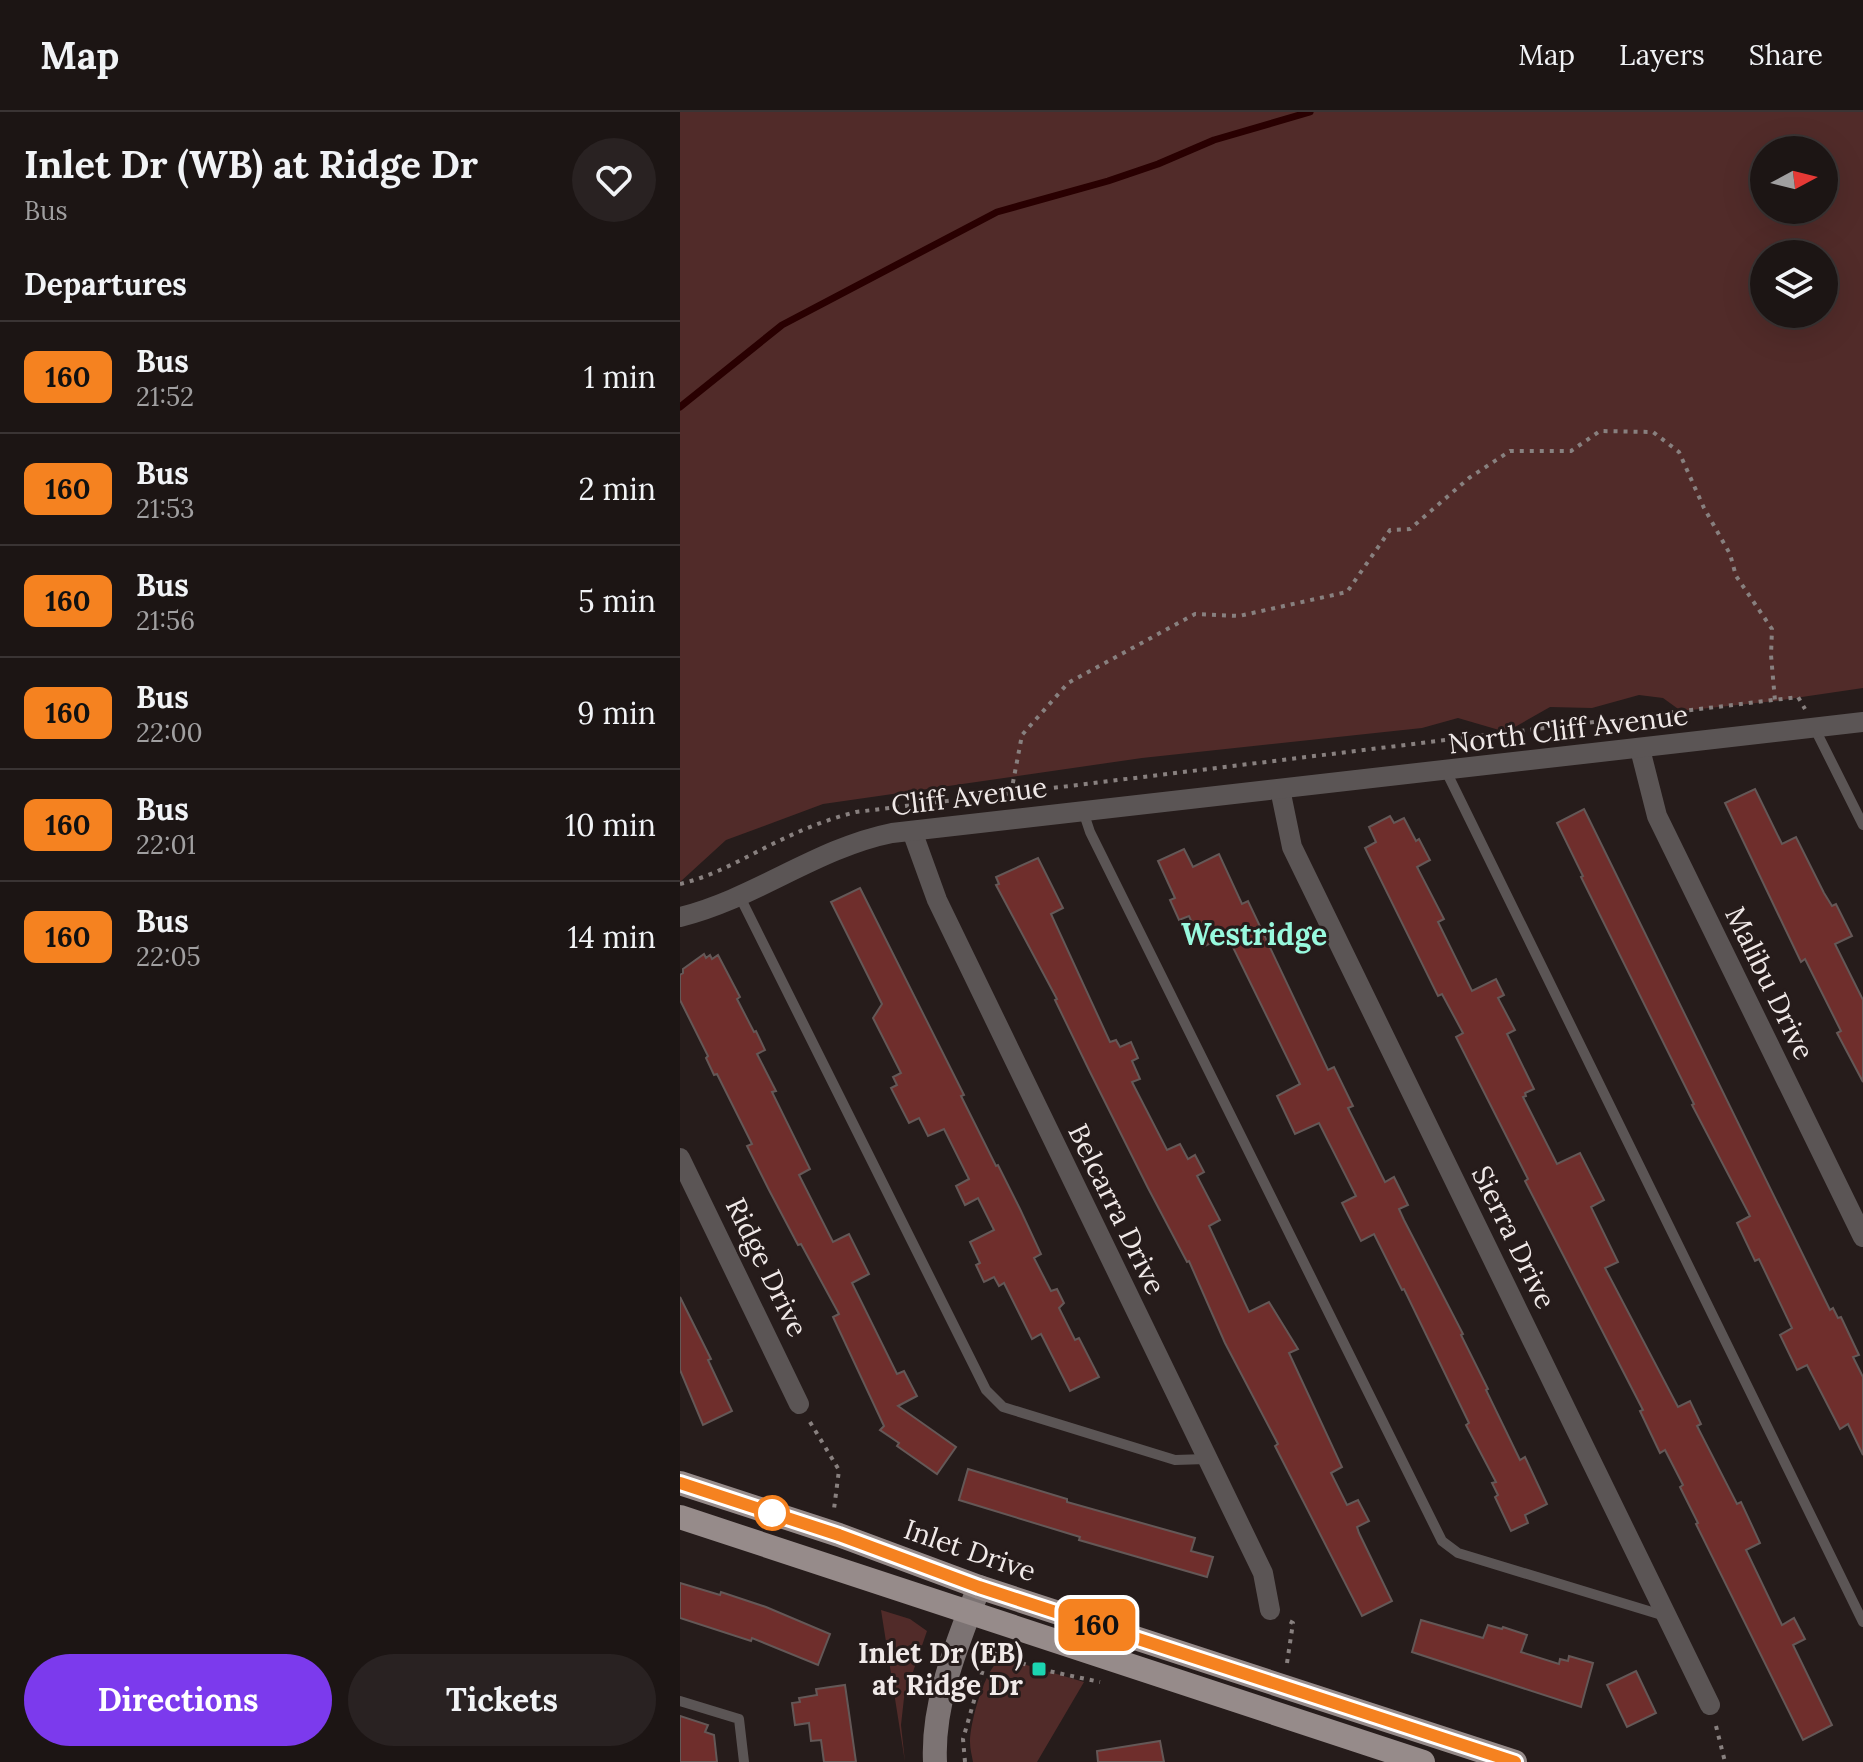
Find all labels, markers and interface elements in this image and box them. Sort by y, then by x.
text: Map [40,31,119,79]
text: Map [1518,37,1575,73]
text: Layers [1619,37,1705,73]
text: Share [1749,37,1823,73]
north arrow [1750,136,1838,224]
map controls [1750,136,1838,328]
button: heart [572,138,656,222]
text: Inlet Dr (WB) at Ridge Dr [24,140,478,188]
text: Bus [24,194,68,227]
button: layers [1750,240,1838,328]
text: Departures [24,265,187,303]
text: Bus [136,342,189,380]
text: 1 min [584,358,656,396]
text: 160 [45,359,91,395]
text: 21:52 [136,380,194,413]
text: Bus [136,454,189,492]
text: 2 min [579,470,656,508]
text: 160 [45,471,91,507]
text: 21:53 [136,492,195,525]
text: Bus [136,566,189,604]
text: 5 min [578,582,656,620]
text: 160 [45,583,91,619]
text: 21:56 [136,604,195,637]
text: Bus [136,678,189,716]
text: 9 min [577,694,656,732]
text: 160 [45,695,91,731]
street label: North Cliff Avenue [1446,696,1690,762]
text: 22:00 [136,716,203,749]
street label: Cliff Avenue [889,769,1049,823]
text: Bus [136,790,189,828]
text: 10 min [565,806,656,844]
text: 160 [45,807,91,843]
text: 22:01 [136,828,196,861]
street label: Malibu Drive [1717,900,1823,1066]
text: Bus [136,902,189,940]
district label: Westridge [1181,915,1327,954]
text: 14 min [567,918,656,956]
text: 160 [45,919,91,955]
text: 22:05 [136,940,201,973]
street label: Belcarra Drive [1060,1118,1174,1300]
street label: Sierra Drive [1464,1160,1564,1314]
street label: Ridge Drive [718,1192,816,1342]
unlabelled marker [755,1496,789,1530]
street label: Inlet Drive [899,1511,1041,1589]
line badge: 160 [1051,1599,1143,1651]
text: 160 [1074,1607,1120,1643]
place label: Inlet Dr (EB) at Ridge Dr [858,1635,1024,1703]
button: Directions [24,1654,332,1746]
button: Tickets [348,1654,656,1746]
marker: Inlet Dr (EB) at Ridge Dr [1030,1660,1048,1678]

